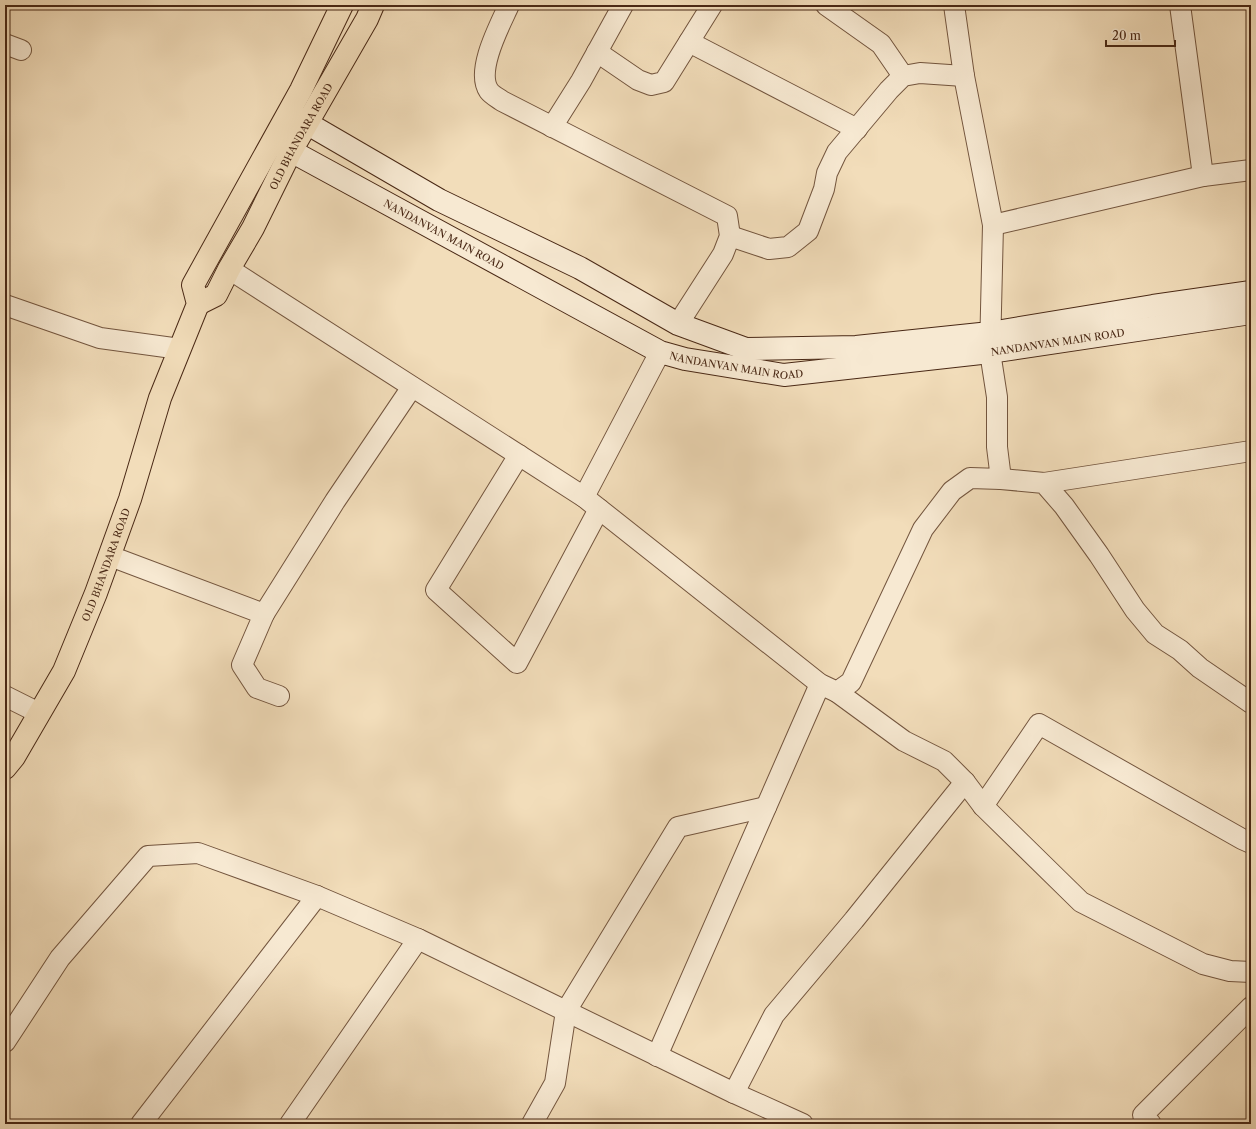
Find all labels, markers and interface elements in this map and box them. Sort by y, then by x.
scale bar [1106,22,1175,48]
text: 20 m [1112,28,1141,43]
street label: OLD BHANDARA ROAD [266,81,335,192]
street label: NANDANVAN MAIN ROAD [381,196,506,272]
street label: NANDANVAN MAIN ROAD [990,325,1125,358]
street label: NANDANVAN MAIN ROAD [668,349,804,382]
street label: OLD BHANDARA ROAD [79,506,133,623]

